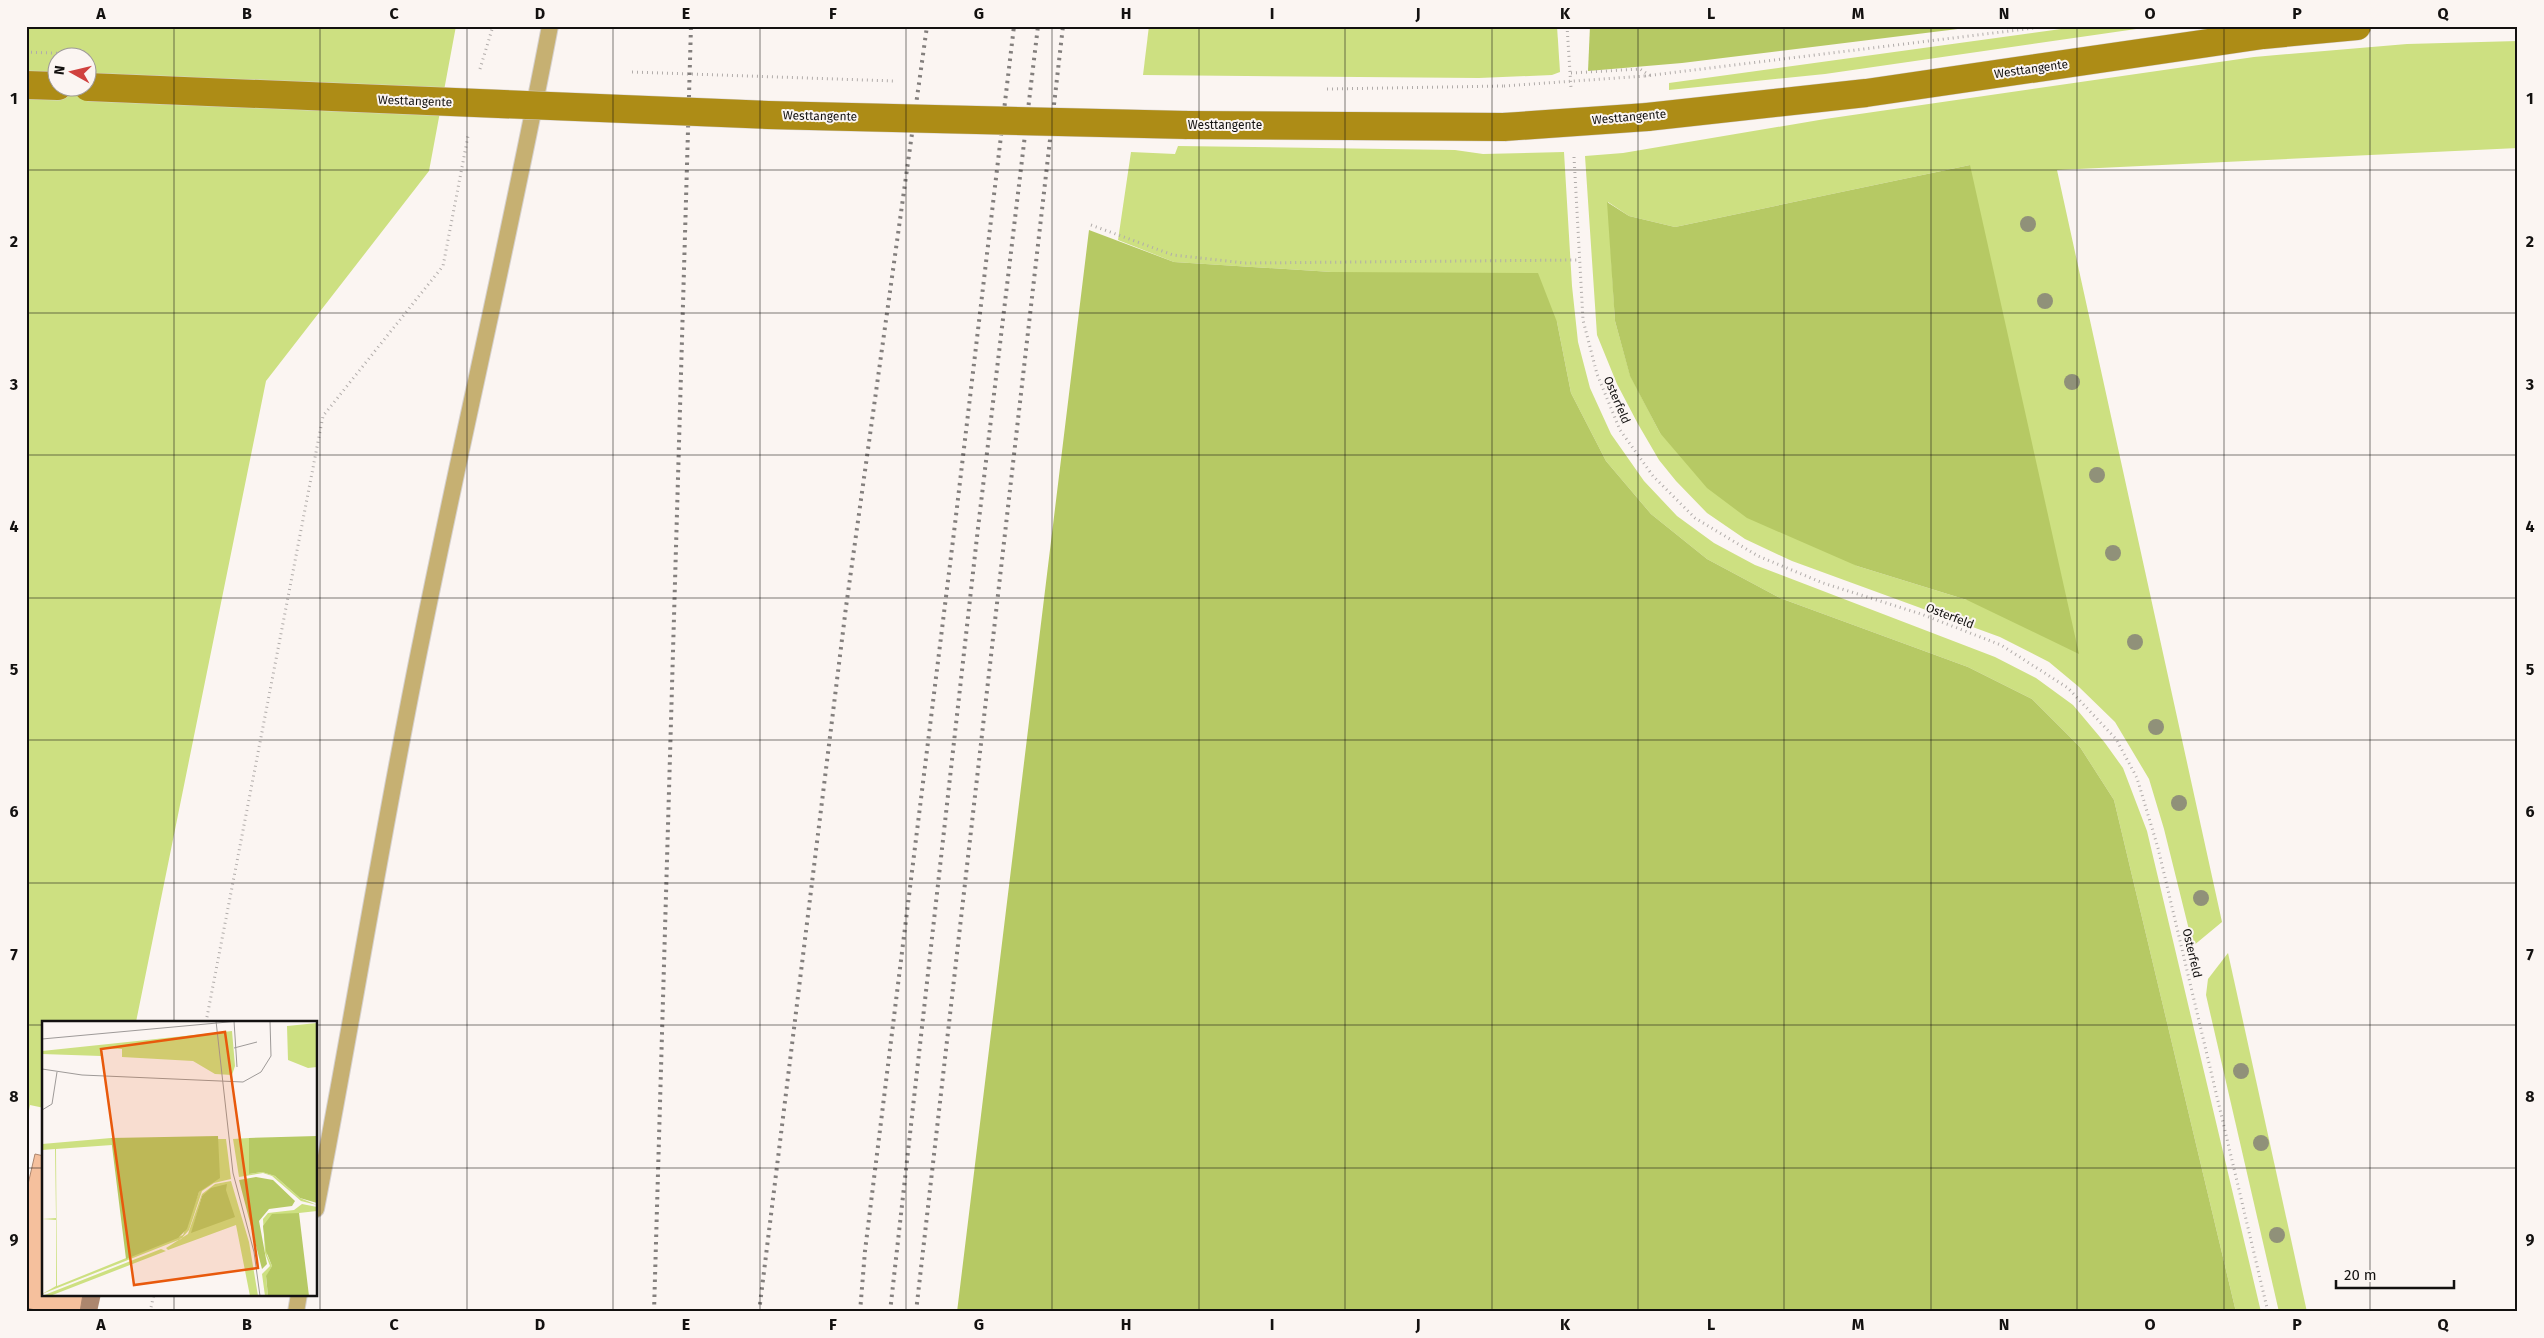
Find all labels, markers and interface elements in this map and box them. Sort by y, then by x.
text: A [95,4,106,23]
text: B [242,4,252,23]
text: C [389,4,399,23]
text: D [535,4,545,23]
text: E [682,4,690,23]
text: F [829,4,837,23]
text: G [974,4,984,23]
text: H [1121,4,1131,23]
text: I [1270,4,1274,23]
text: J [1414,4,1421,23]
text: K [1560,4,1571,23]
text: L [1707,4,1715,23]
text: M [1852,4,1865,23]
text: N [1999,4,2009,23]
text: O [2144,4,2156,23]
text: P [2292,4,2302,23]
text: Q [2437,4,2449,23]
north arrow [48,48,98,98]
street label: Westtangente [1993,57,2069,81]
text: N [51,64,69,76]
text: 1 [10,89,18,108]
text: 1 [2526,89,2534,108]
street label: Westtangente [378,93,452,109]
street label: Westtangente [1591,107,1667,127]
street label: Westtangente [783,108,857,124]
street label: Westtangente [1188,118,1262,132]
text: 2 [10,232,18,251]
text: 2 [2526,232,2534,251]
street label: Osterfeld [1601,374,1633,426]
text: 3 [9,375,18,394]
text: 3 [2525,375,2534,394]
text: 4 [9,517,19,536]
text: 4 [2525,517,2535,536]
street label: Osterfeld [1924,600,1976,632]
text: 5 [10,660,19,679]
text: 5 [2526,660,2535,679]
text: 6 [9,802,19,821]
text: 6 [2525,802,2535,821]
street label: Osterfeld [2180,927,2204,979]
text: 7 [10,945,18,964]
text: 7 [2526,945,2534,964]
inset map [42,1021,318,1296]
text: 8 [9,1087,19,1106]
text: 8 [2525,1087,2535,1106]
text: 9 [10,1230,19,1249]
text: 9 [2526,1230,2535,1249]
scale bar [2336,1258,2454,1290]
text: 20 m [2344,1266,2377,1284]
text: A [95,1315,106,1334]
text: B [242,1315,252,1334]
text: C [389,1315,399,1334]
text: D [535,1315,545,1334]
text: E [682,1315,690,1334]
text: F [829,1315,837,1334]
text: G [974,1315,984,1334]
text: H [1121,1315,1131,1334]
text: I [1270,1315,1274,1334]
text: J [1414,1315,1421,1334]
text: K [1560,1315,1571,1334]
text: L [1707,1315,1715,1334]
text: M [1852,1315,1865,1334]
text: N [1999,1315,2009,1334]
text: O [2144,1315,2156,1334]
text: P [2292,1315,2302,1334]
text: Q [2437,1315,2449,1334]

